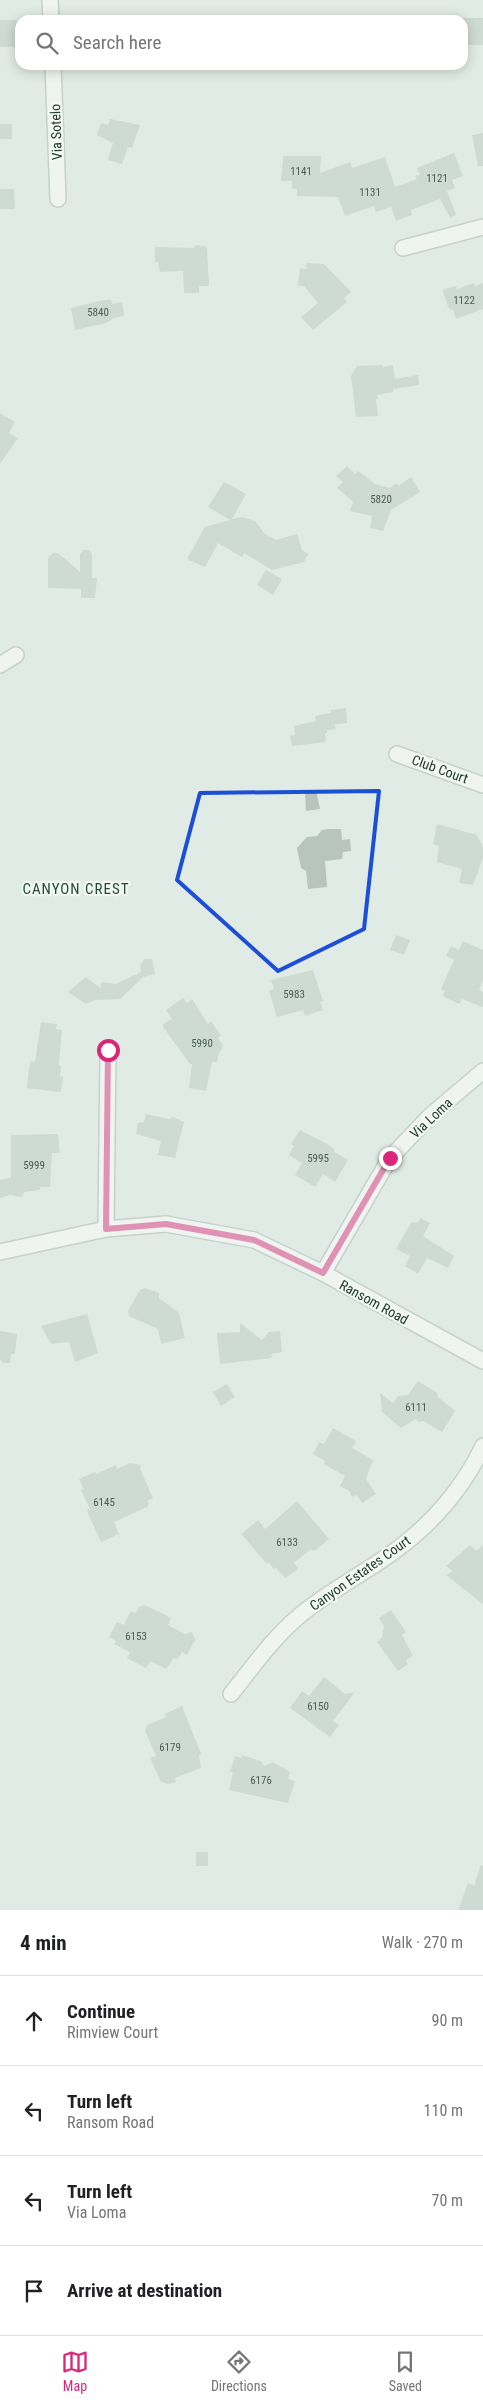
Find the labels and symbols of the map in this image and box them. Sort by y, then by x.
street label: Via Sotelo [47,104,65,160]
house number: 1141 [290,165,312,178]
house number: 1121 [426,172,448,185]
house number: 1131 [359,186,381,199]
house number: 1122 [453,294,475,307]
house number: 5840 [87,306,109,319]
house number: 5820 [370,493,392,506]
street label: Club Court [410,751,470,787]
district label: CANYON CREST [22,880,130,898]
house number: 5983 [283,988,305,1001]
house number: 5990 [191,1037,213,1050]
route start [97,1039,120,1062]
street label: Via Loma [407,1094,455,1142]
route end [379,1147,402,1170]
house number: 5995 [307,1152,329,1165]
house number: 5999 [23,1159,45,1172]
street label: Ransom Road [337,1277,411,1327]
house number: 6111 [405,1401,427,1414]
house number: 6145 [93,1496,115,1509]
street label: Canyon Estates Court [307,1532,413,1614]
house number: 6133 [276,1536,298,1549]
house number: 6153 [125,1630,147,1643]
house number: 6150 [307,1700,329,1713]
house number: 6179 [159,1741,181,1754]
house number: 6176 [250,1774,272,1787]

